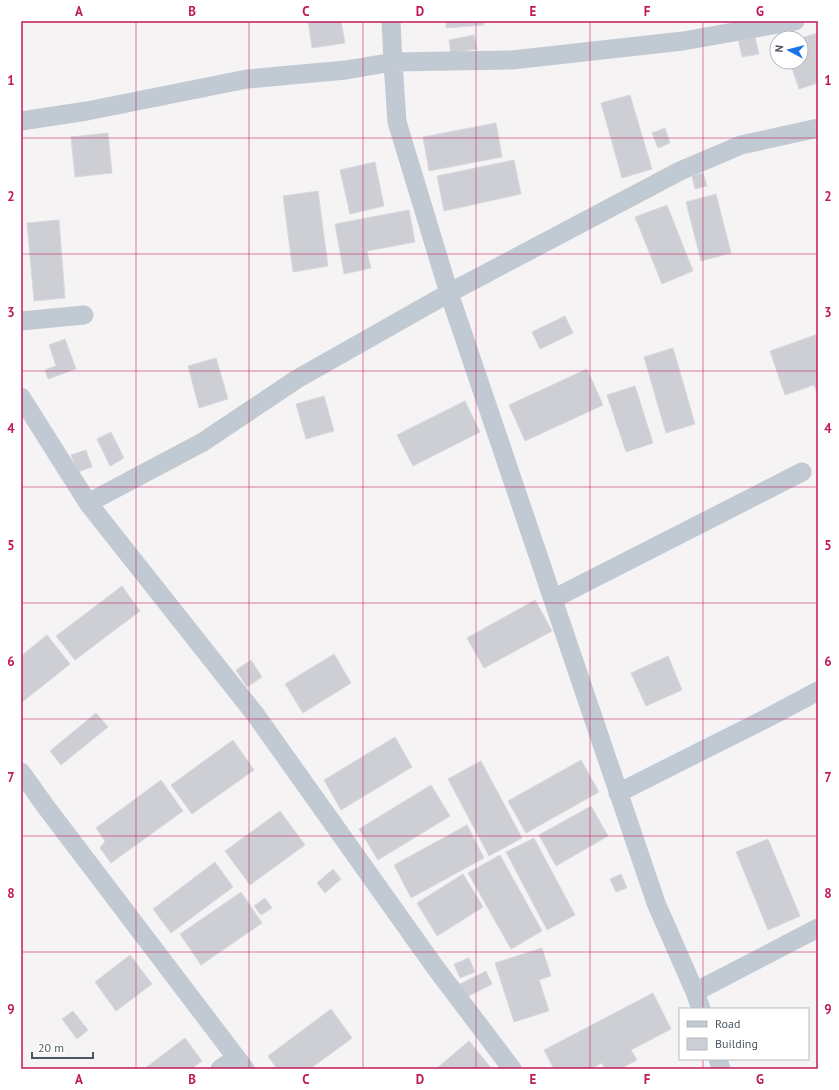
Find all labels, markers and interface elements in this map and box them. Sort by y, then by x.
text: A [75,3,83,20]
text: B [188,3,196,20]
text: C [302,3,310,20]
text: D [416,3,424,20]
text: E [530,3,537,20]
text: F [644,3,651,20]
text: G [756,3,764,20]
north arrow [769,30,809,70]
text: N [772,44,786,53]
text: 1 [7,72,15,89]
text: 1 [824,72,832,89]
text: 2 [7,188,15,205]
text: 2 [824,188,832,205]
text: 3 [7,304,15,321]
text: 3 [824,304,832,321]
text: 4 [7,420,15,437]
text: 4 [824,420,832,437]
text: 5 [7,537,15,554]
text: 5 [824,537,832,554]
text: 6 [7,653,15,670]
text: 6 [824,653,832,670]
text: 7 [7,769,15,786]
text: 7 [824,769,832,786]
text: 8 [7,885,15,902]
text: 8 [824,885,832,902]
text: 9 [7,1001,15,1018]
text: 9 [824,1001,832,1018]
legend [679,1008,809,1060]
text: Road [715,1016,740,1031]
scale bar [32,1034,93,1060]
text: Building [715,1036,758,1051]
text: 20 m [38,1040,64,1055]
text: A [75,1071,83,1088]
text: B [188,1071,196,1088]
text: C [302,1071,310,1088]
text: D [416,1071,424,1088]
text: E [530,1071,537,1088]
text: F [644,1071,651,1088]
text: G [756,1071,764,1088]

